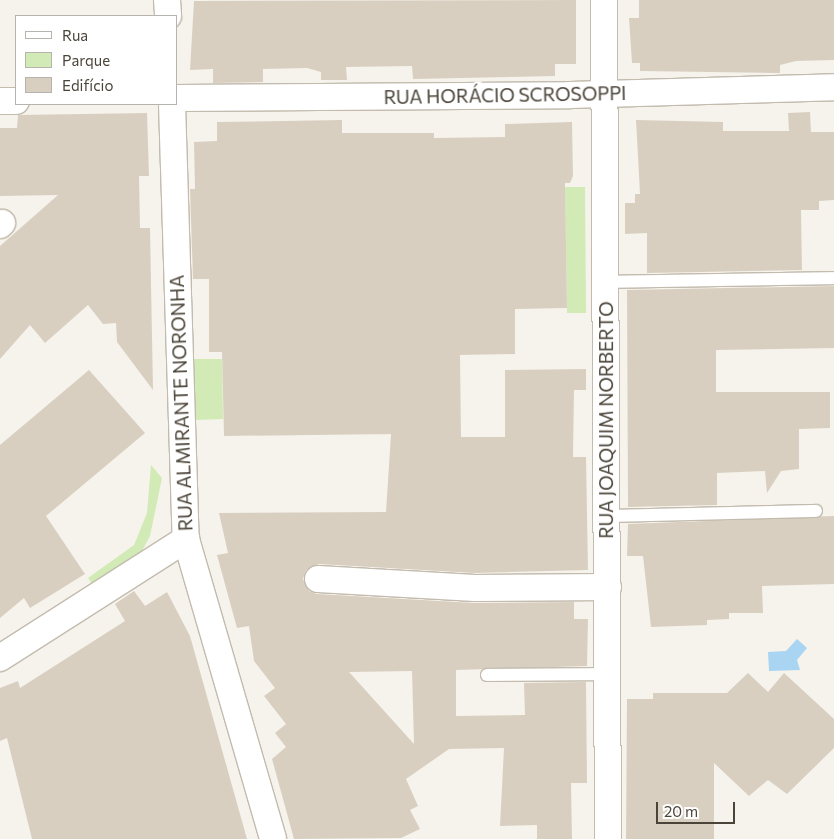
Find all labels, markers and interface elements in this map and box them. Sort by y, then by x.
legend [15,15,178,105]
text: Rua [62,26,88,44]
text: Parque [62,51,110,69]
text: Edifício [62,76,113,94]
street label: RUA HORÁCIO SCROSOPPI [383,81,627,109]
street label: RUA ALMIRANTE NORONHA [165,274,197,532]
street label: RUA JOAQUIM NORBERTO [595,301,617,539]
scale bar [659,792,738,824]
text: 20 m [664,802,698,820]

